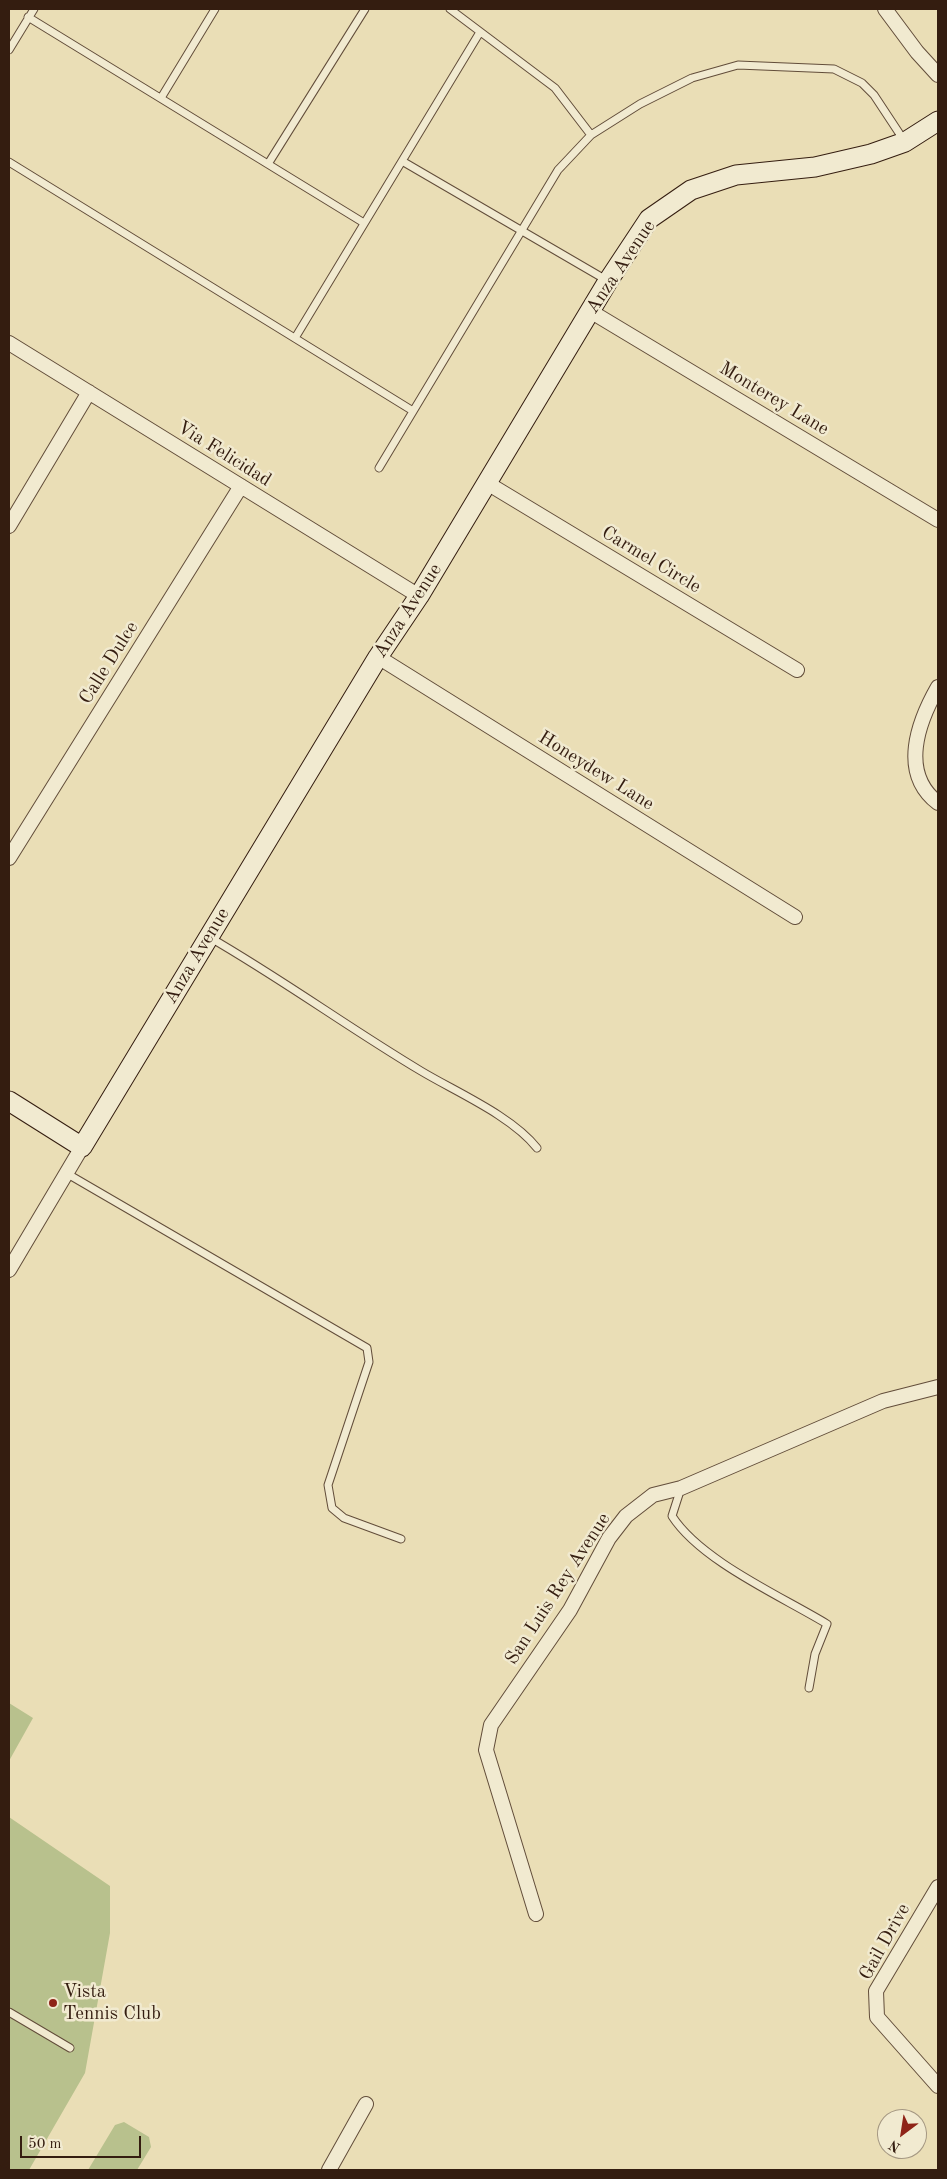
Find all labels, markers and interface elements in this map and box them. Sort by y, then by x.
street label: Anza Avenue [581,216,661,318]
street label: Monterey Lane [715,357,833,441]
street label: Via Felicidad [173,416,275,492]
street label: Carmel Circle [597,521,705,599]
street label: Anza Avenue [369,559,447,663]
street label: Calle Dulce [75,617,143,709]
street label: Honeydew Lane [534,726,658,816]
street label: Anza Avenue [159,904,235,1008]
street label: San Luis Rey Avenue [500,1509,616,1669]
street label: Gail Drive [855,1900,915,1984]
place label: Vista Tennis Club [63,1981,161,2025]
marker: Vista Tennis Club [47,1997,59,2009]
north arrow [877,2109,927,2159]
scale bar [22,2126,144,2158]
text: 50 m [28,2137,62,2152]
text: N [887,2137,903,2155]

